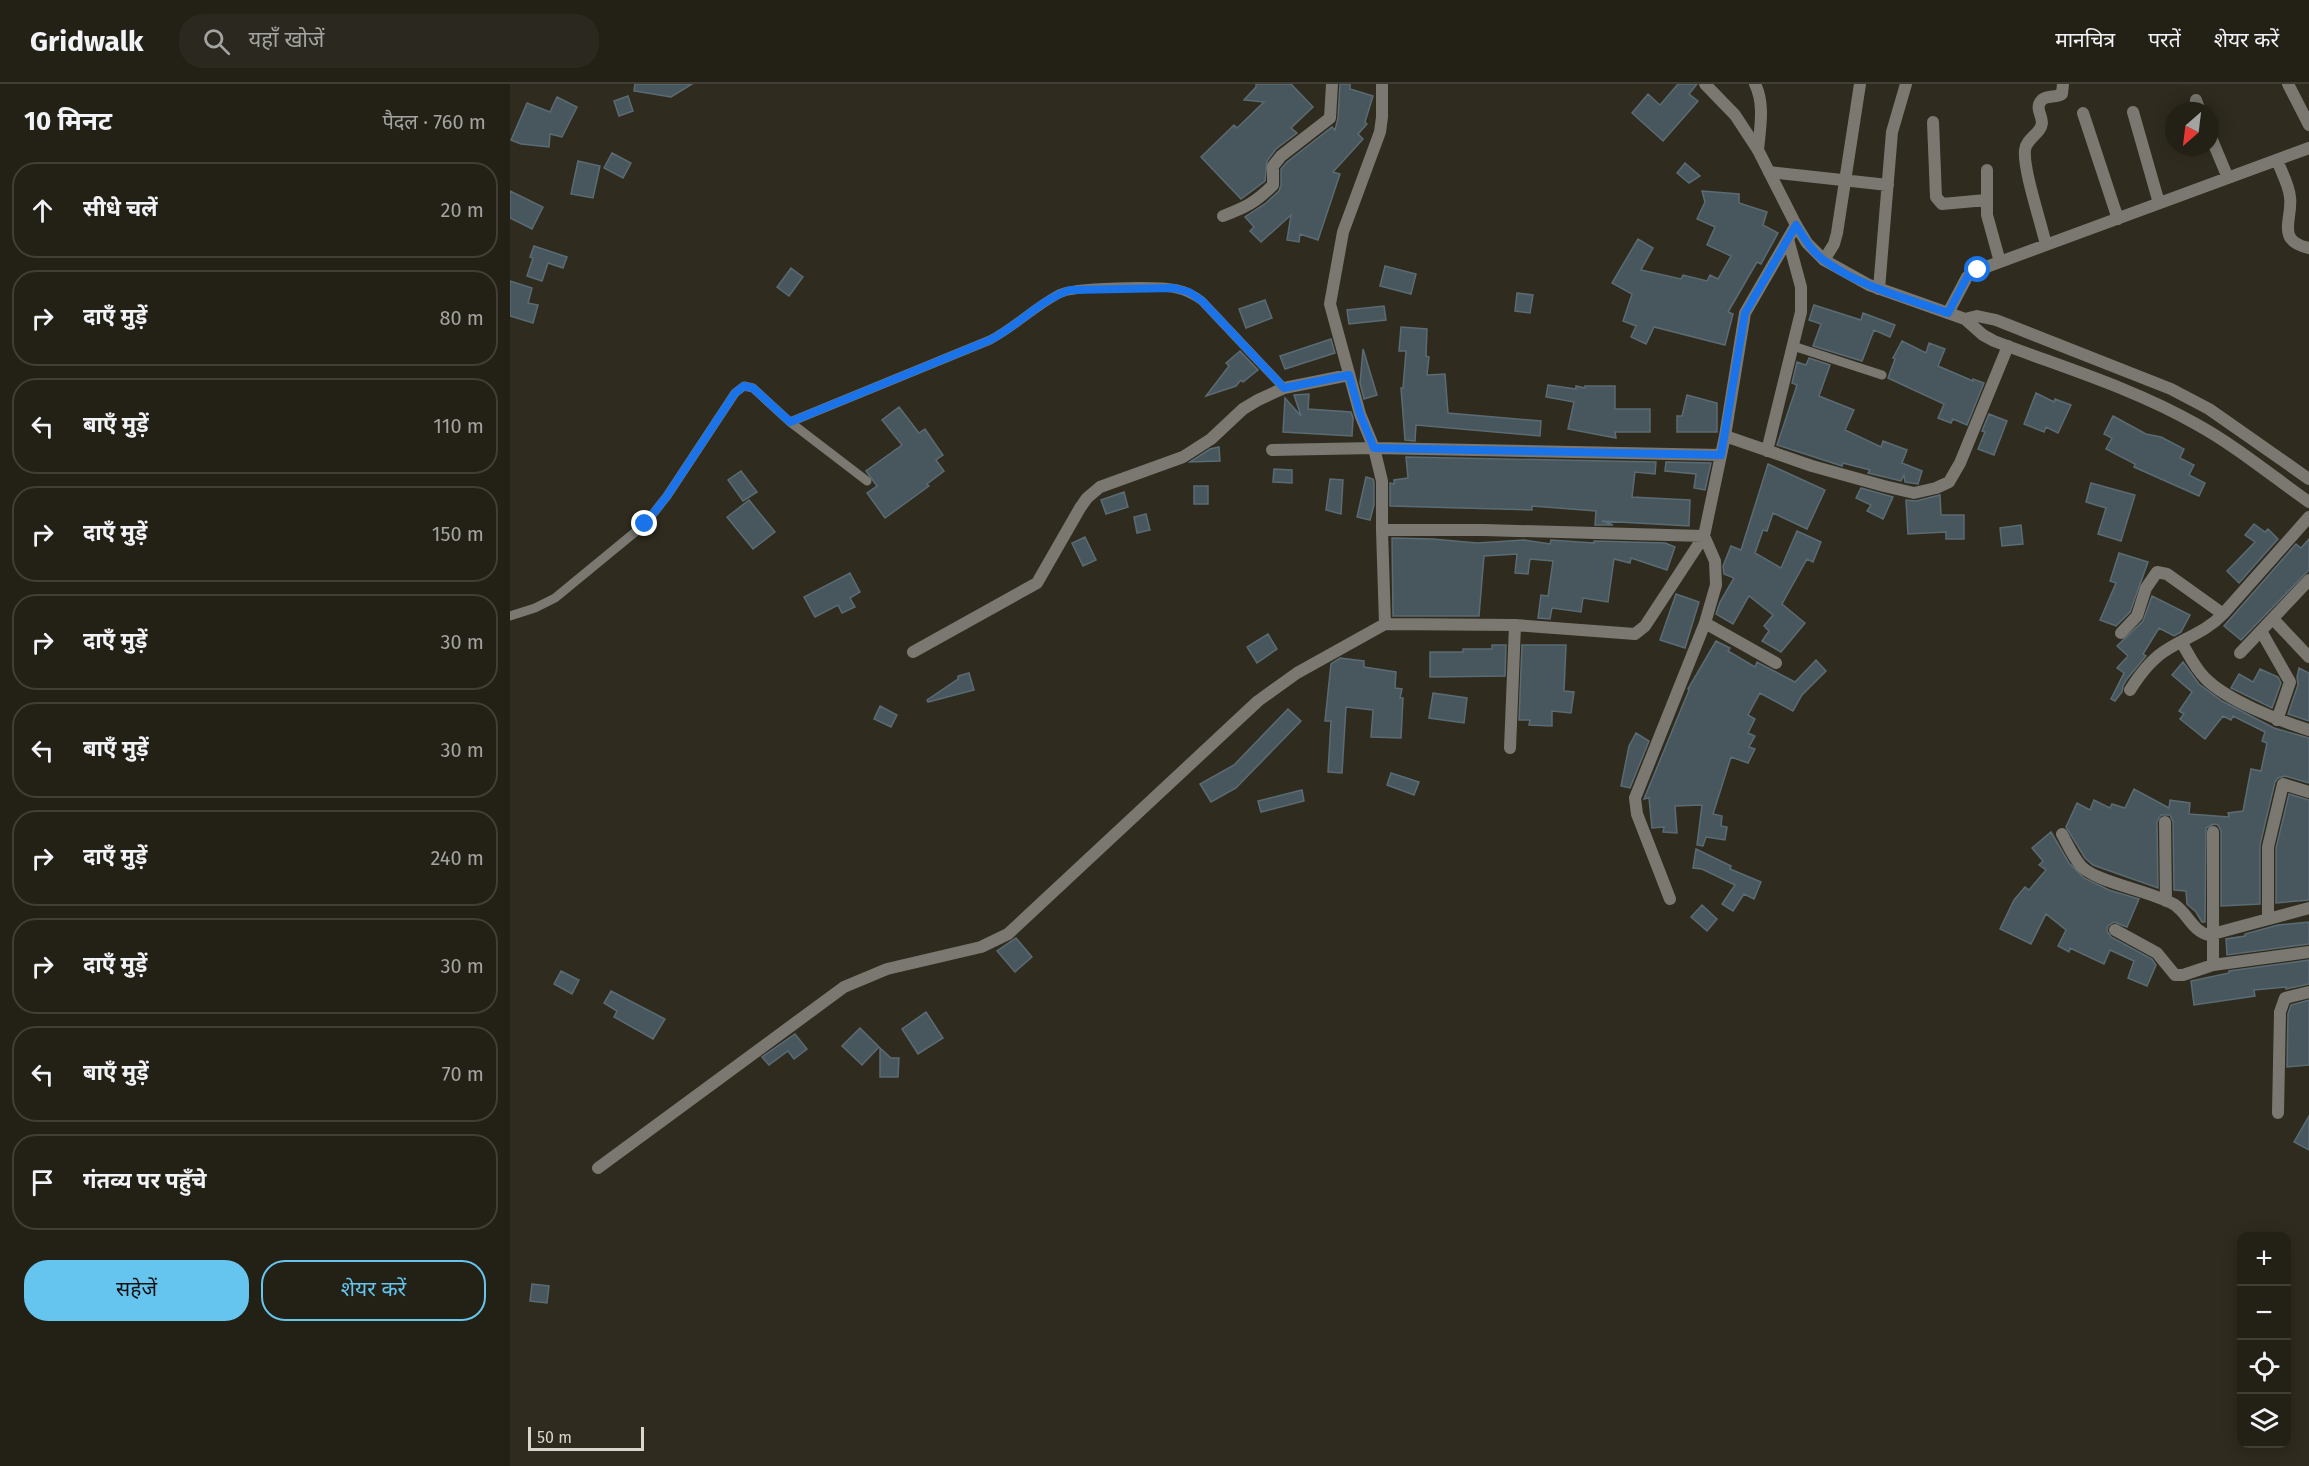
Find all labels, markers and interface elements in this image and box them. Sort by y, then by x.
search box [179,14,599,68]
text: Gridwalk [30,25,143,58]
icon: search [200,25,233,58]
text: यहाँ खोजें [248,26,324,53]
text: मानचित्र [2055,27,2115,53]
text: परतें [2148,27,2181,53]
text: शेयर करें [2214,27,2279,53]
north arrow [2165,102,2219,156]
text: 10 मिनट [24,106,112,137]
text: पैदल · 760 m [382,110,486,134]
icon: ahead [26,194,59,227]
text: सीधे चलें [83,195,158,222]
text: 20 m [441,198,484,222]
route start [1964,256,1990,282]
icon: right [26,302,59,335]
text: दाएँ मुड़ें [83,303,147,330]
text: 80 m [439,306,484,330]
icon: left [26,410,59,443]
text: बाएँ मुड़ें [83,411,149,438]
text: 110 m [433,414,484,438]
route end [631,510,657,536]
icon: right [26,518,59,551]
text: दाएँ मुड़ें [83,519,147,546]
text: 150 m [432,522,484,546]
icon: right [26,626,59,659]
text: दाएँ मुड़ें [83,627,147,654]
text: 30 m [440,630,484,654]
icon: left [26,734,59,767]
text: बाएँ मुड़ें [83,735,149,762]
text: 30 m [440,738,484,762]
icon: right [26,842,59,875]
text: दाएँ मुड़ें [83,843,147,870]
text: 240 m [430,846,484,870]
icon: right [26,950,59,983]
text: दाएँ मुड़ें [83,951,147,978]
text: 30 m [440,954,484,978]
icon: left [26,1058,59,1091]
text: बाएँ मुड़ें [83,1059,149,1086]
text: 70 m [442,1062,484,1086]
icon: arrive [26,1166,59,1199]
text: गंतव्य पर पहुँचे [83,1167,207,1194]
map controls [2237,1232,2291,1448]
button: + [2237,1232,2291,1286]
button: सहेजें [24,1260,249,1321]
button: शेयर करें [261,1260,486,1321]
button: − [2237,1286,2291,1340]
button: locate [2237,1340,2291,1394]
button: layers [2237,1394,2291,1448]
scale bar [528,1424,644,1452]
text: 50 m [537,1428,572,1447]

